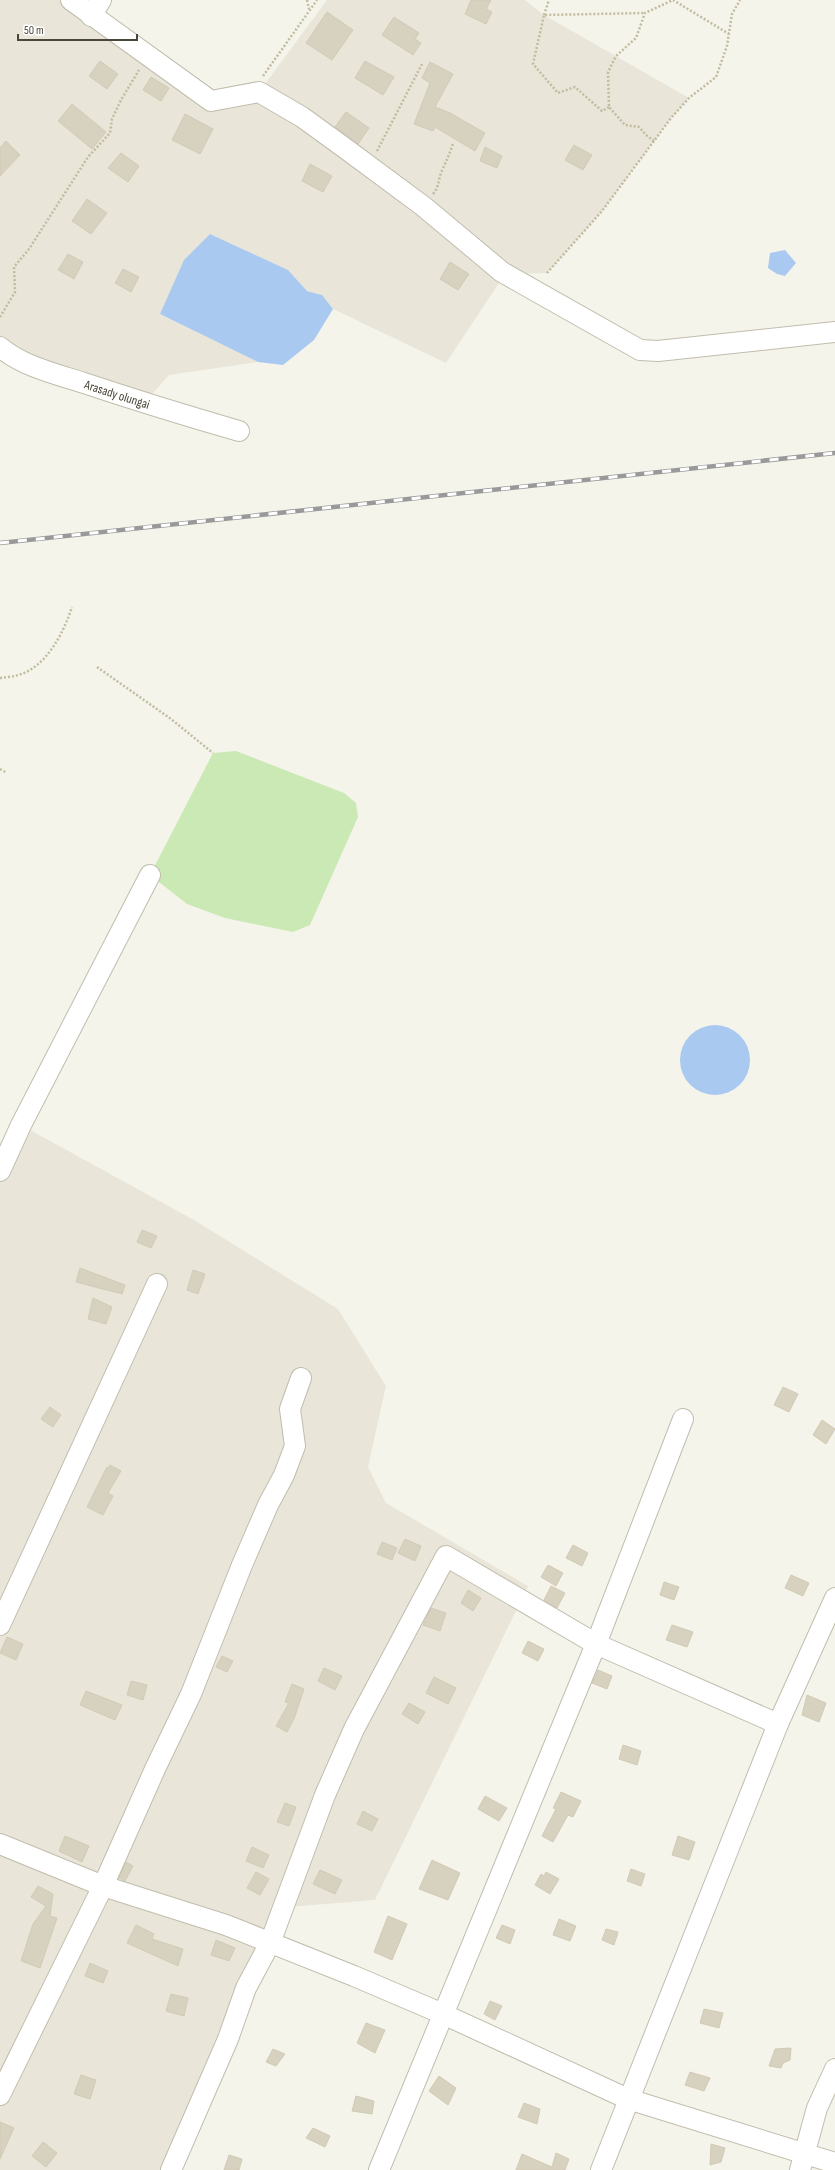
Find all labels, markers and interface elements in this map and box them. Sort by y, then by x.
scale bar [18,16,137,42]
text: 50 m [24,23,44,38]
street label: Arasady olungai [81,376,152,413]

